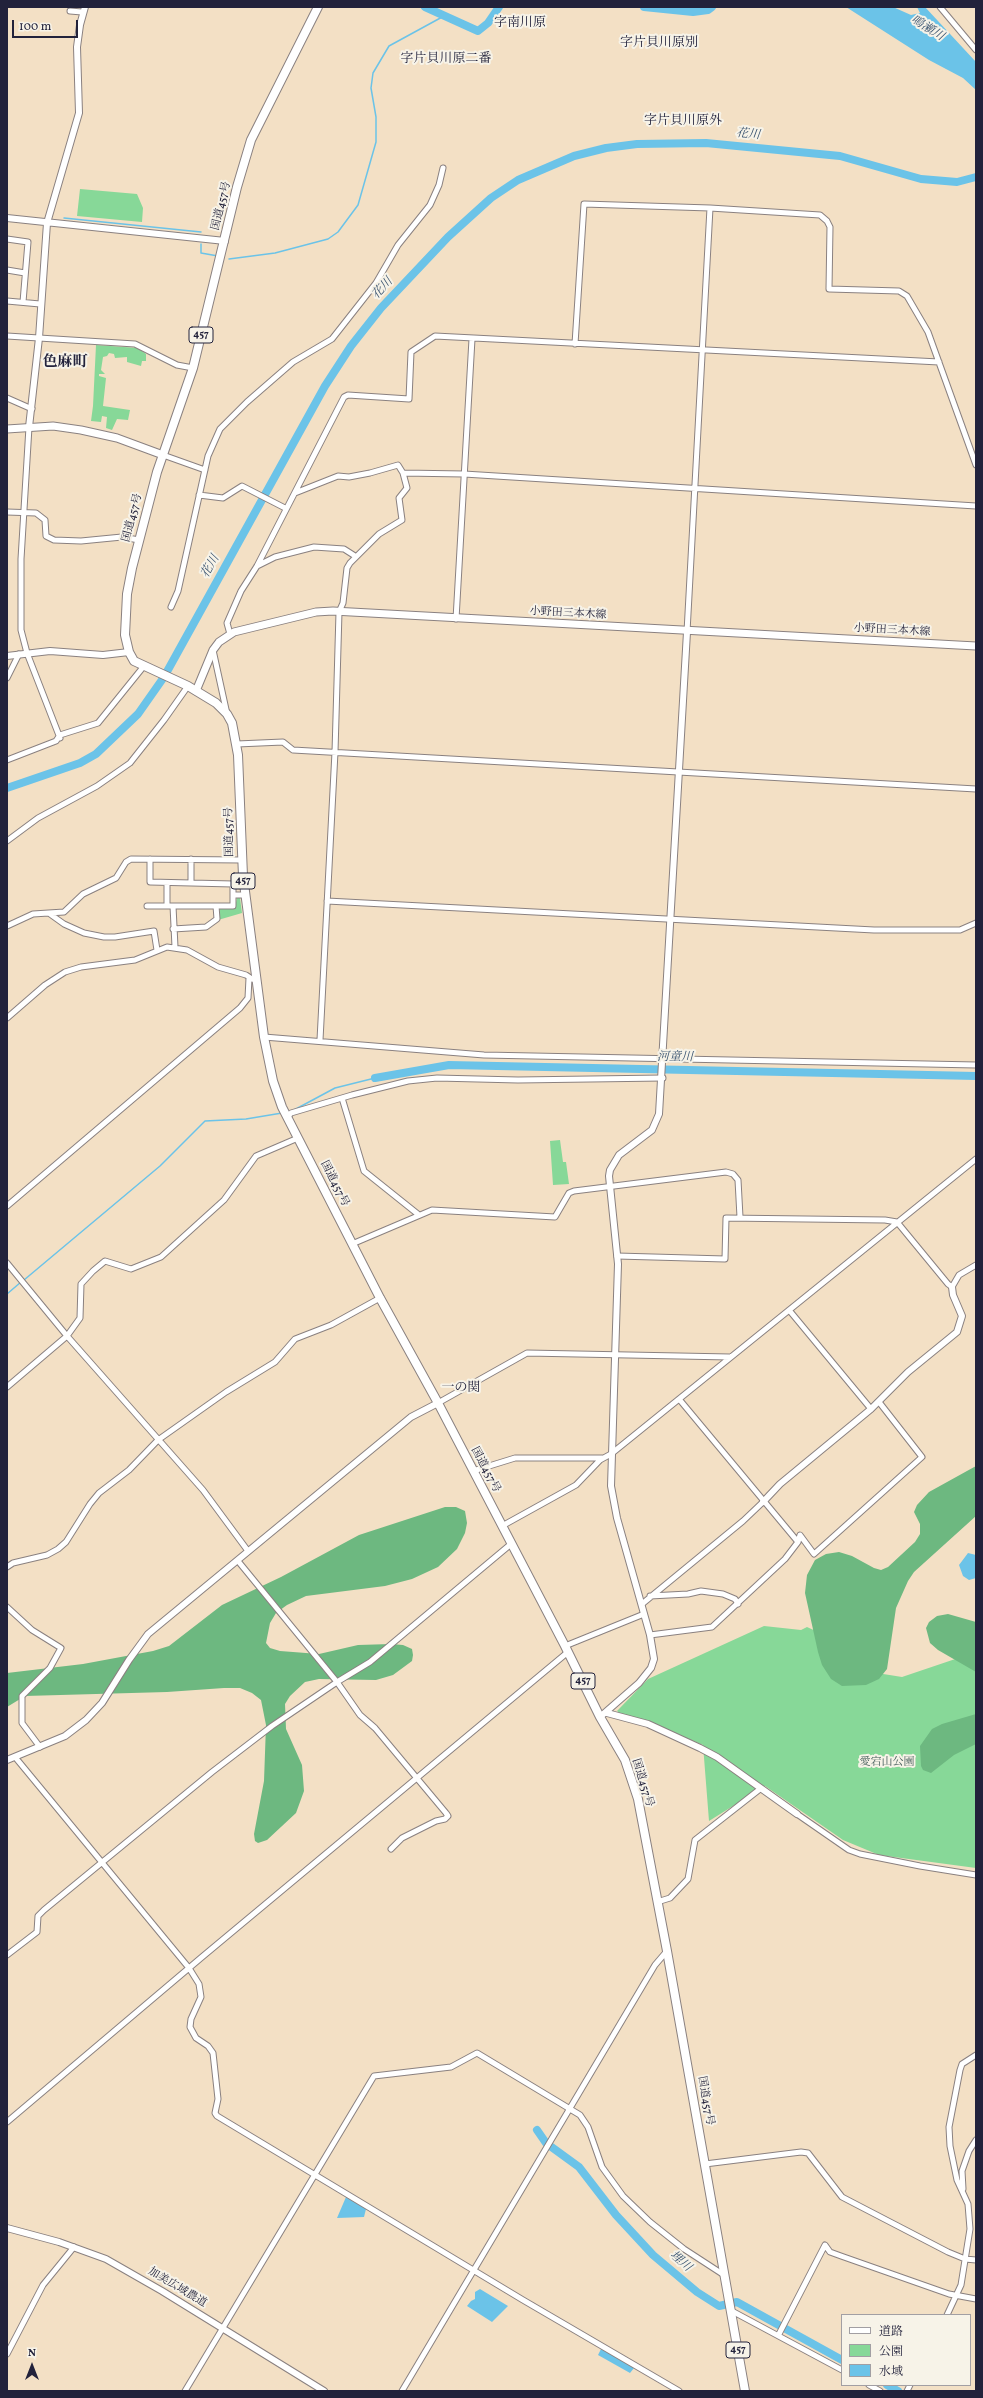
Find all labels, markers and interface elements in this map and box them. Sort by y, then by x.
scale bar [14,12,80,38]
water label: 鳴瀬川 [908,13,946,45]
district label: 字南川原 [494,16,546,32]
text: 100 m [19,19,51,35]
district label: 字片貝川原別 [620,36,698,52]
district label: 字片貝川原二番 [401,52,491,68]
district label: 字片貝川原外 [644,114,722,130]
water label: 花川 [735,127,761,143]
street label: 国道457号 [210,180,234,232]
water label: 花川 [370,275,396,303]
road number: 457 [189,327,213,343]
district label: 色麻町 [43,354,87,372]
street label: 国道457号 [120,492,146,544]
water label: 花川 [199,553,223,581]
street label: 小野田三本木線 [529,605,607,623]
street label: 小野田三本木線 [853,622,931,640]
street label: 国道457号 [223,807,237,857]
road number: 457 [231,873,255,889]
water label: 河童川 [657,1050,693,1066]
street label: 国道457号 [317,1159,351,1209]
district label: 一の関 [442,1381,480,1397]
street label: 国道457号 [467,1445,503,1495]
road number: 457 [571,1673,595,1689]
park label: 愛宕山公園 [860,1756,914,1770]
street label: 国道457号 [628,1757,656,1809]
street label: 国道457号 [694,2075,716,2127]
water label: 埋川 [666,2249,694,2275]
street label: 加美広域農道 [145,2265,209,2311]
legend [841,2314,971,2386]
text: 道路 [879,2324,903,2340]
road number: 457 [726,2342,750,2358]
text: 公園 [879,2344,903,2360]
north arrow [12,2346,52,2386]
text: N [28,2346,36,2361]
text: 水域 [879,2364,903,2380]

